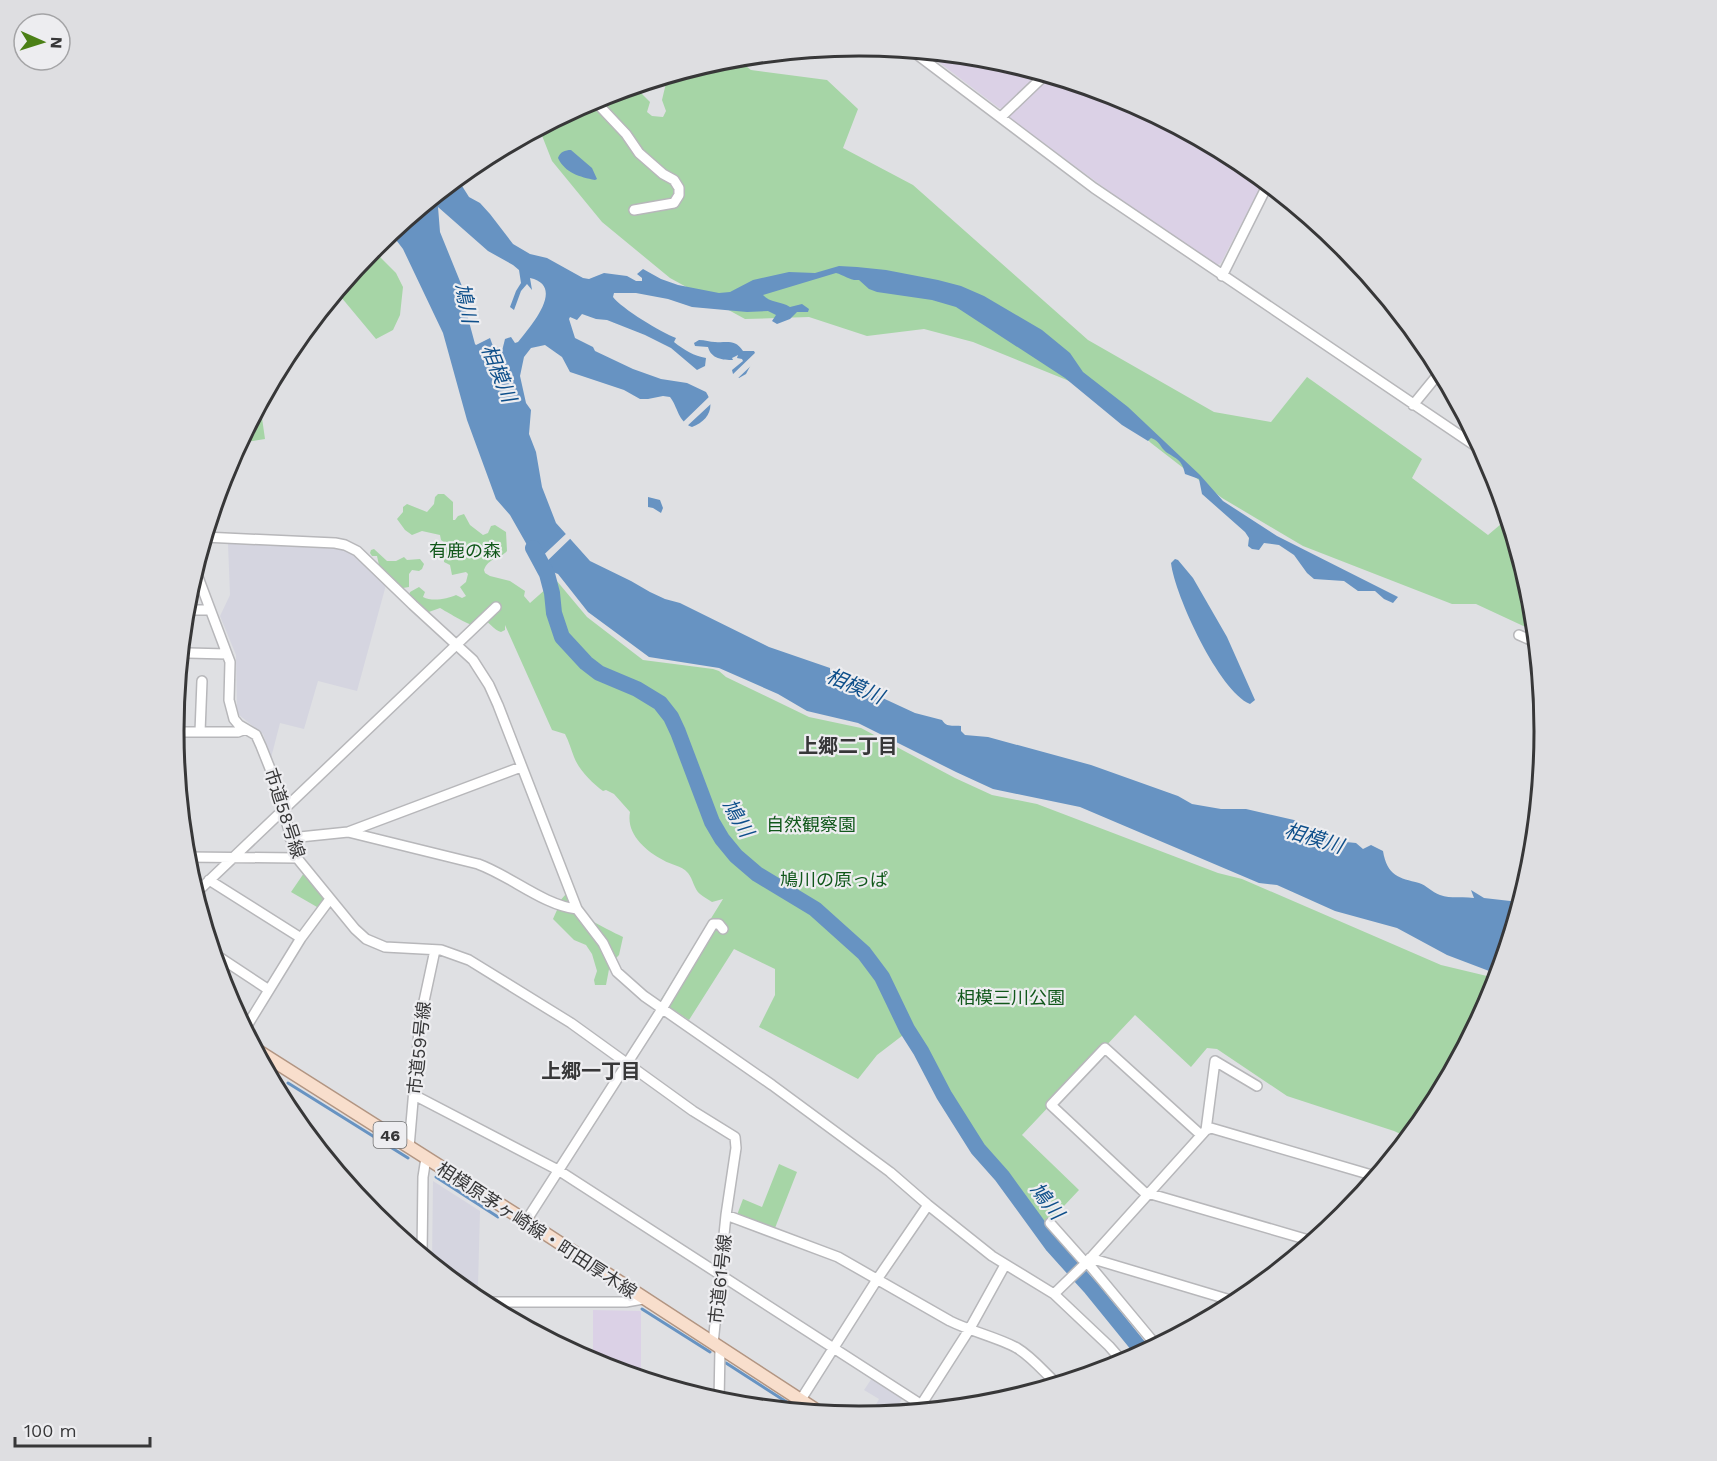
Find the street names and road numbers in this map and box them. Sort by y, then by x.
street label: 市道58号線 [261,765,309,861]
street label: 市道59号線 [404,1000,434,1096]
road number: 46 [374,1122,406,1148]
street label: 相模原茅ヶ崎線・町田厚木線 [433,1157,641,1303]
street label: 市道61号線 [705,1233,735,1325]

